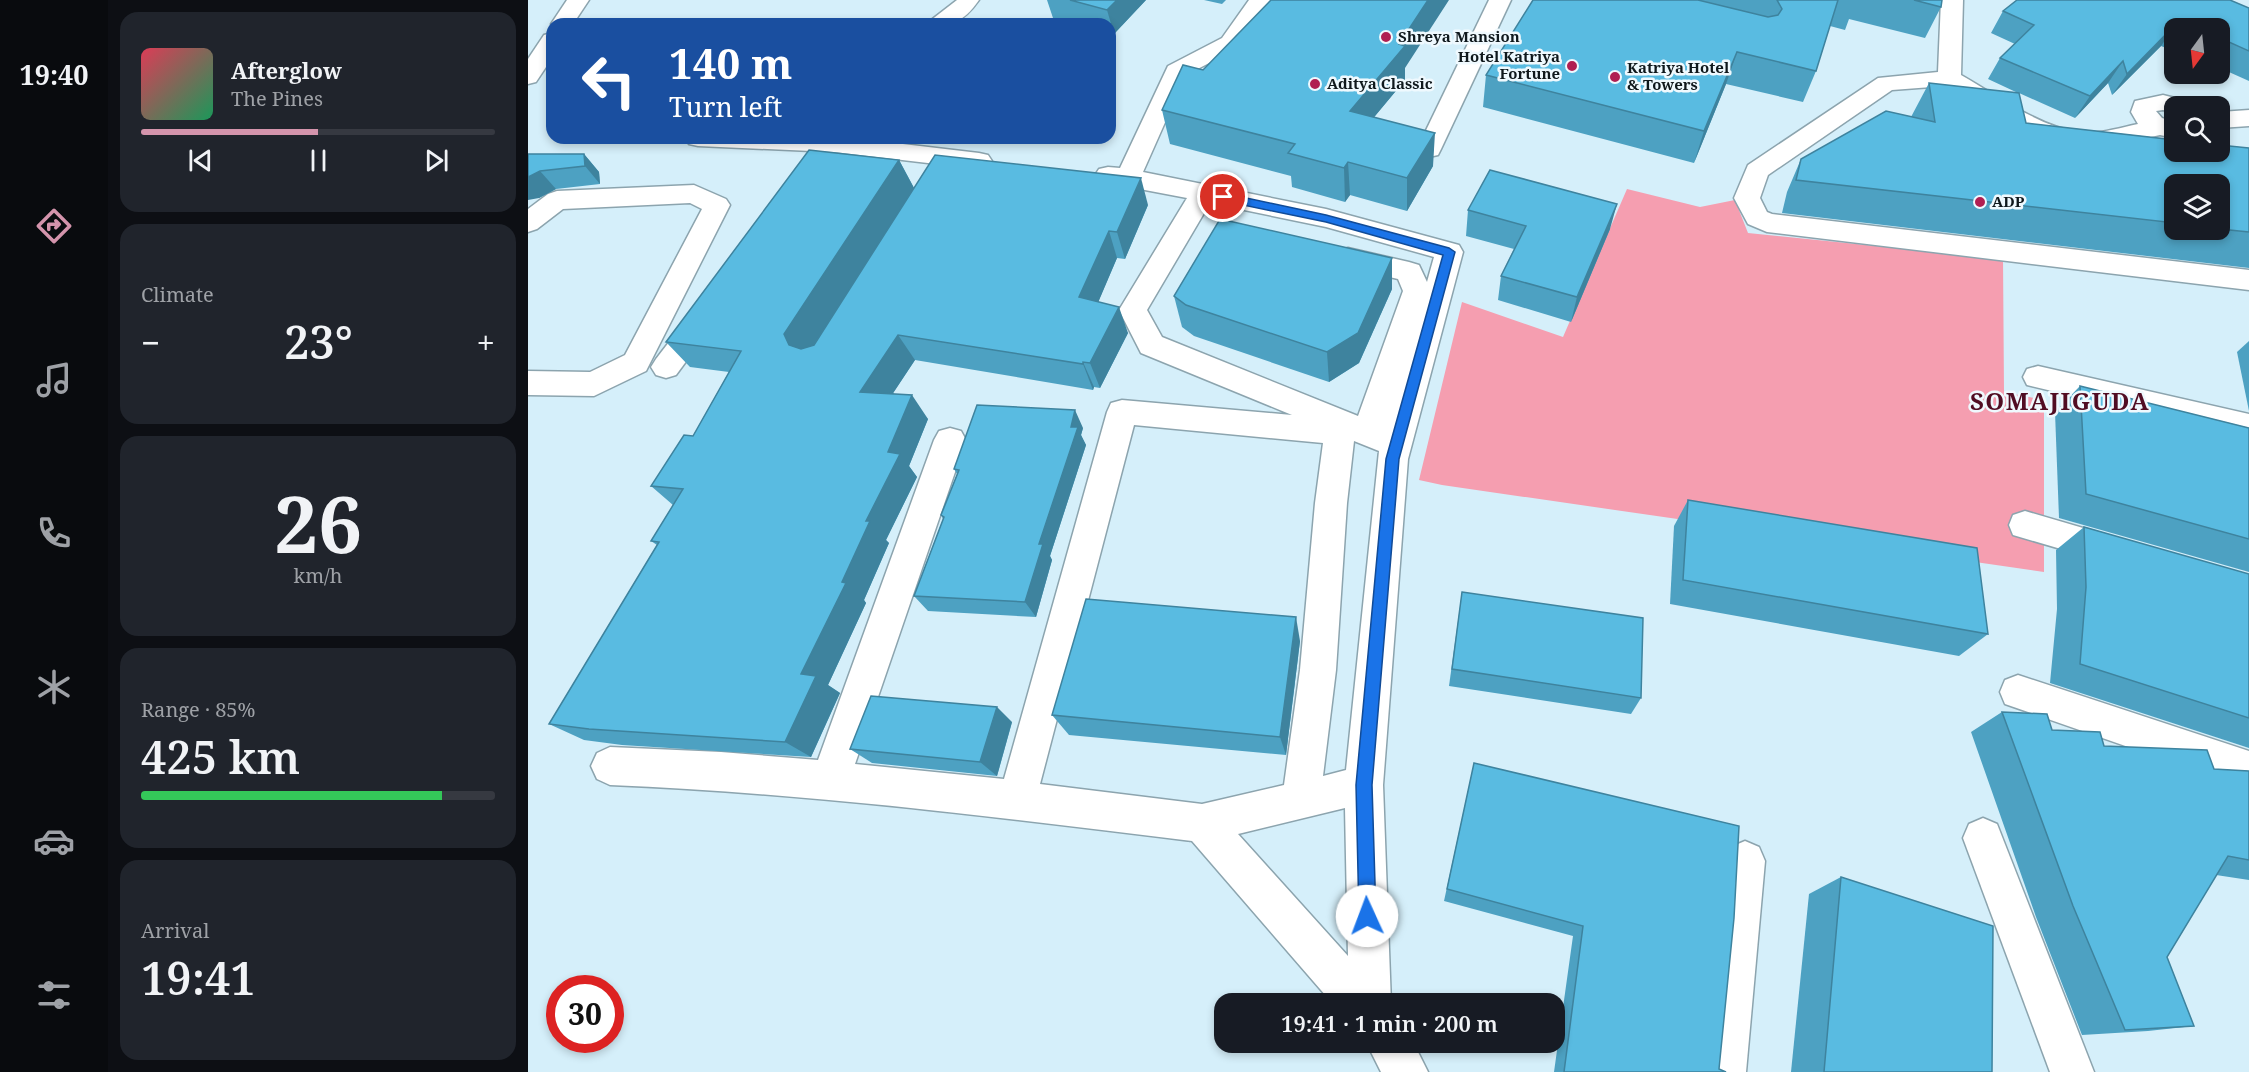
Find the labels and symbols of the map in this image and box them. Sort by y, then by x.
north arrow [2164,18,2230,84]
place label: Shreya Mansion [1398,26,1520,46]
marker: Shreya Mansion [1379,30,1393,44]
place label: Hotel Katriya Fortune [1458,46,1560,83]
place label: Katriya Hotel & Towers [1627,57,1730,94]
marker: Hotel Katriya Fortune [1565,59,1579,73]
marker: Katriya Hotel & Towers [1608,70,1622,84]
place label: Aditya Classic [1327,73,1433,93]
marker: Aditya Classic [1308,77,1322,91]
pin [1197,171,1248,222]
place label: ADP [1992,191,2025,211]
marker: ADP [1973,195,1987,209]
district label: SOMAJIGUDA [1970,384,2150,417]
position arrow [1335,884,1399,948]
speed limit sign: 30 [546,975,624,1053]

